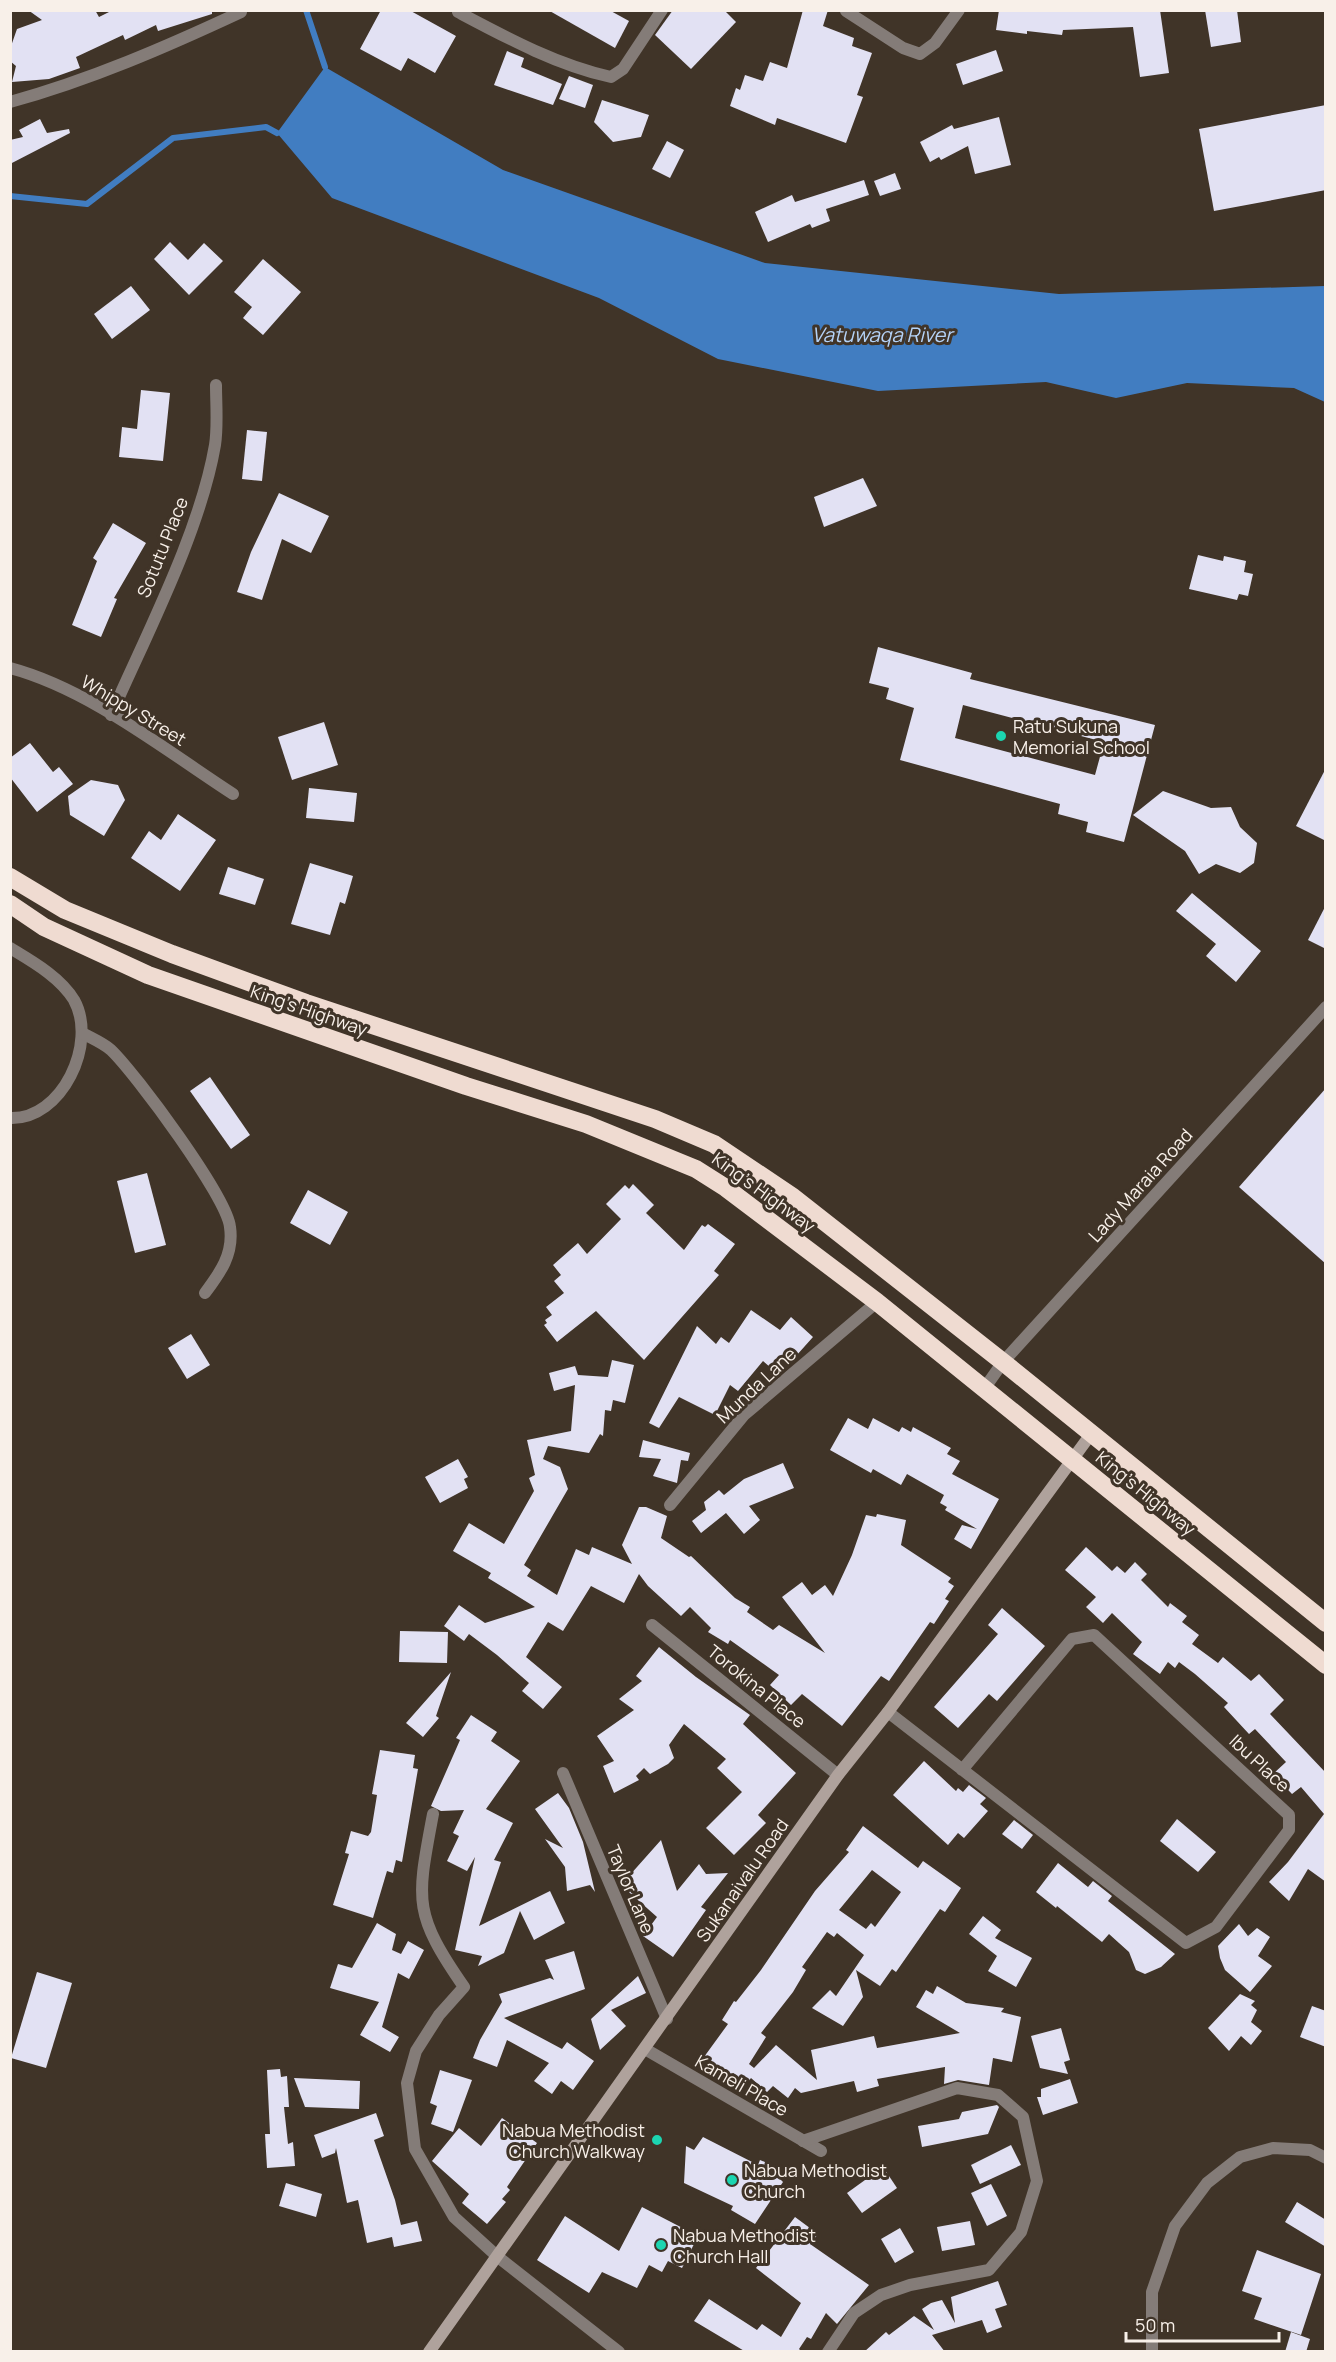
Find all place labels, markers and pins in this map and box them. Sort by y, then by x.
place label: Ratu Sukuna Memorial School [1013,714,1150,759]
marker: Ratu Sukuna Memorial School [994,729,1008,743]
place label: Nabua Methodist Church Walkway [502,2118,646,2163]
marker: Nabua Methodist Church Walkway [650,2133,664,2147]
place label: Nabua Methodist Church [744,2158,887,2203]
marker: Nabua Methodist Church [725,2173,739,2187]
place label: Nabua Methodist Church Hall [673,2223,816,2268]
marker: Nabua Methodist Church Hall [654,2238,668,2252]

